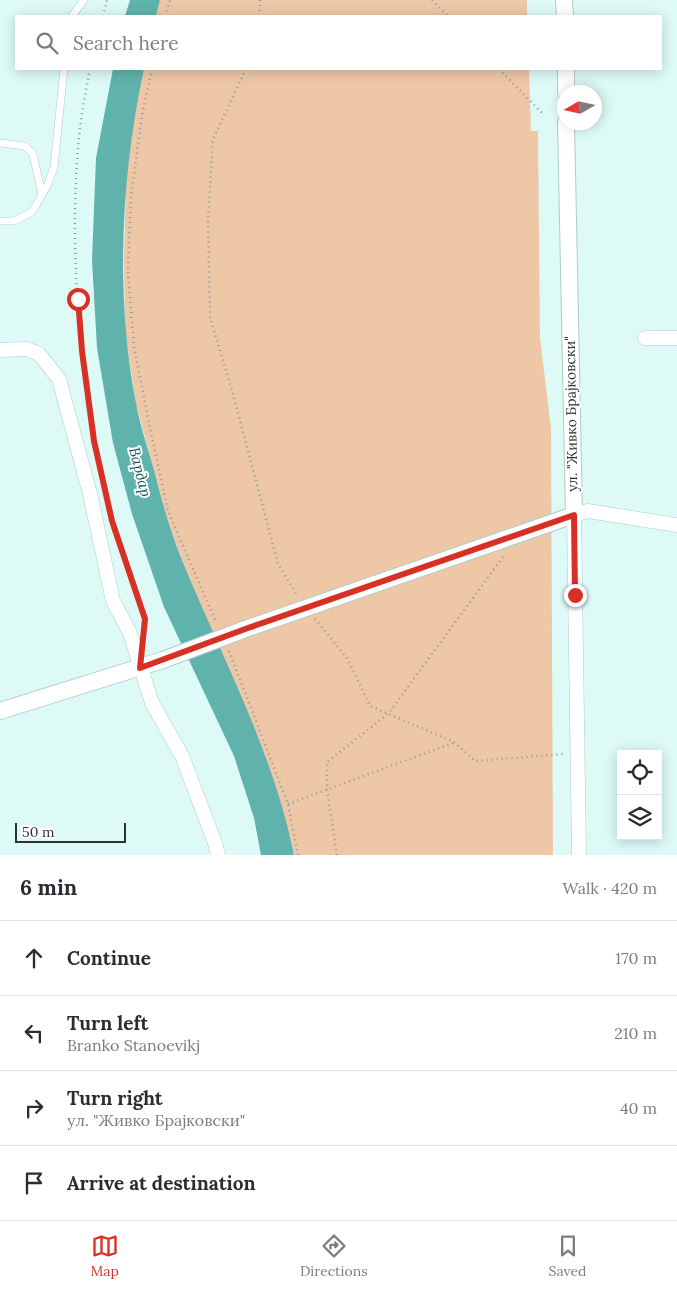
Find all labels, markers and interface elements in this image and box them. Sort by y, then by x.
search box [15,15,662,70]
icon: search [33,29,61,57]
text: Search here [73,31,179,55]
north arrow [557,85,602,130]
route start [67,288,90,311]
street label: ул. "Живко Брајковски" [561,336,581,492]
water label: Вардар [125,445,156,499]
route end [564,584,587,607]
map controls [617,750,662,840]
button: locate [617,750,662,795]
button: layers [617,795,662,840]
scale bar [15,820,126,843]
text: 50 m [22,823,55,841]
text: 6 min [20,874,77,901]
text: Walk · 420 m [562,878,657,898]
icon: ahead [20,944,48,972]
text: Continue [67,946,151,970]
text: 170 m [615,948,657,968]
text: Turn left [67,1011,148,1035]
icon: left [20,1019,48,1047]
text: 210 m [614,1023,657,1043]
text: Branko Stanoevikj [67,1035,200,1055]
text: Turn right [67,1086,163,1110]
icon: right [20,1094,48,1122]
text: 40 m [620,1098,657,1118]
text: ул. "Живко Брајковски" [67,1110,245,1130]
icon: arrive [20,1169,48,1197]
text: Arrive at destination [67,1171,256,1195]
tab: Map [90,1232,119,1280]
tab: Directions [300,1232,368,1280]
tab: Saved [549,1232,587,1280]

